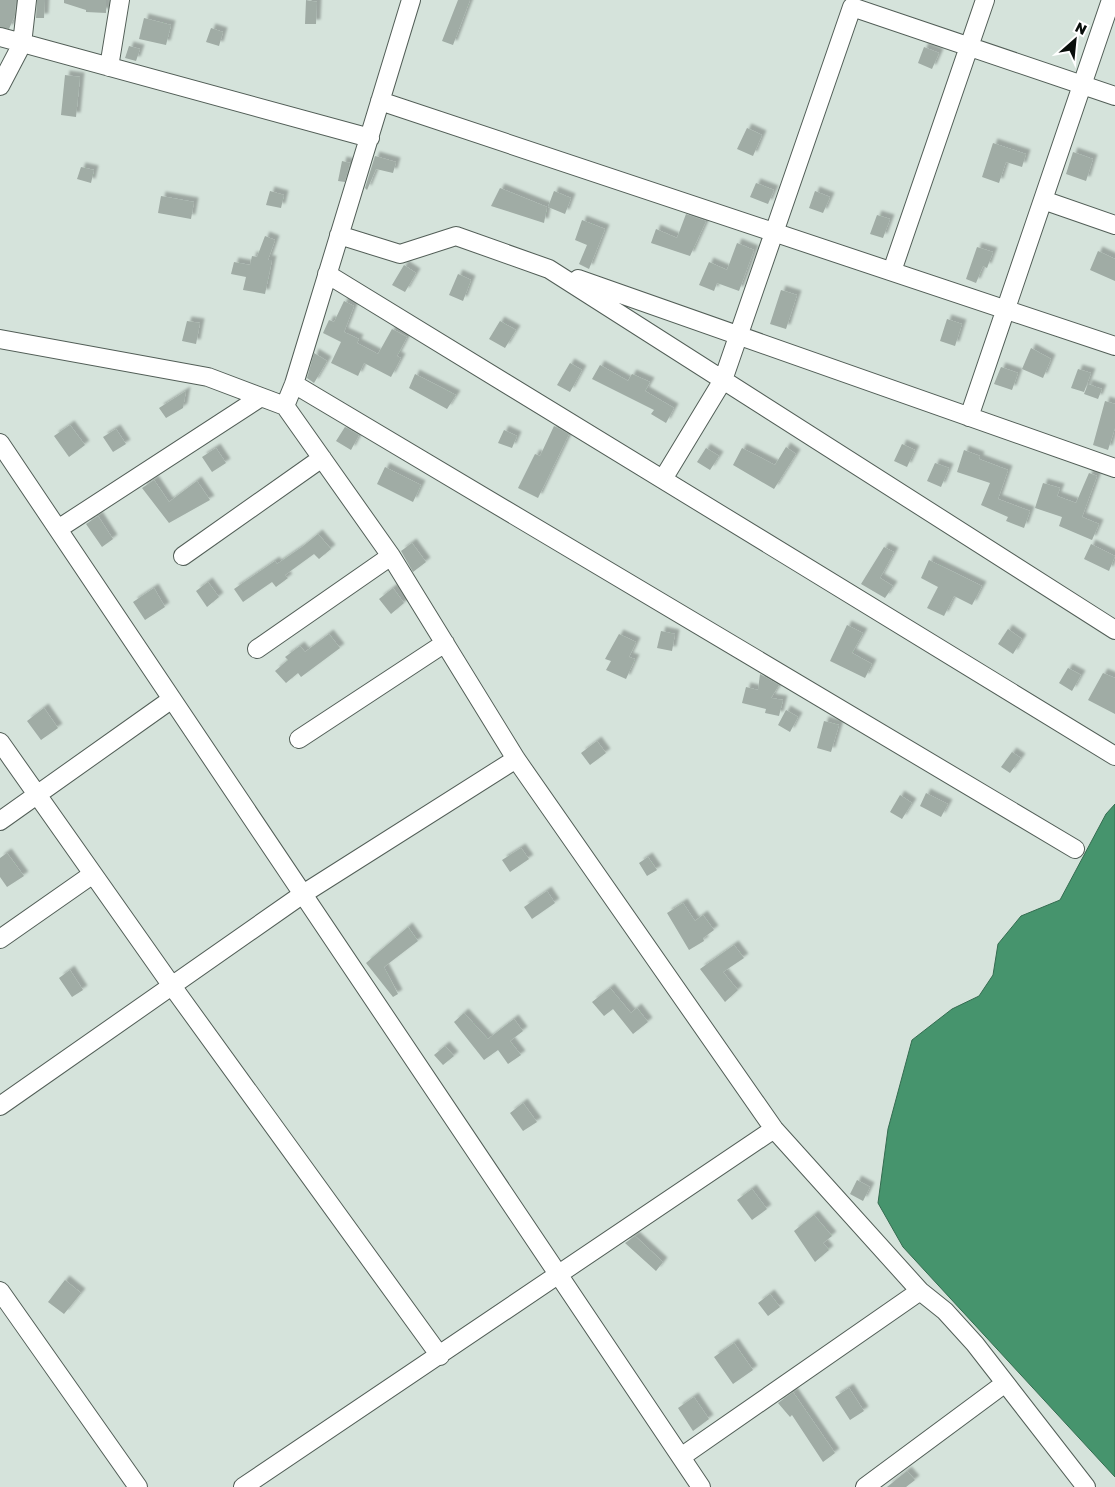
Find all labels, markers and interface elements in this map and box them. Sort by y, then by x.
north arrow [1050,15,1100,65]
text: N [1073,18,1090,38]

